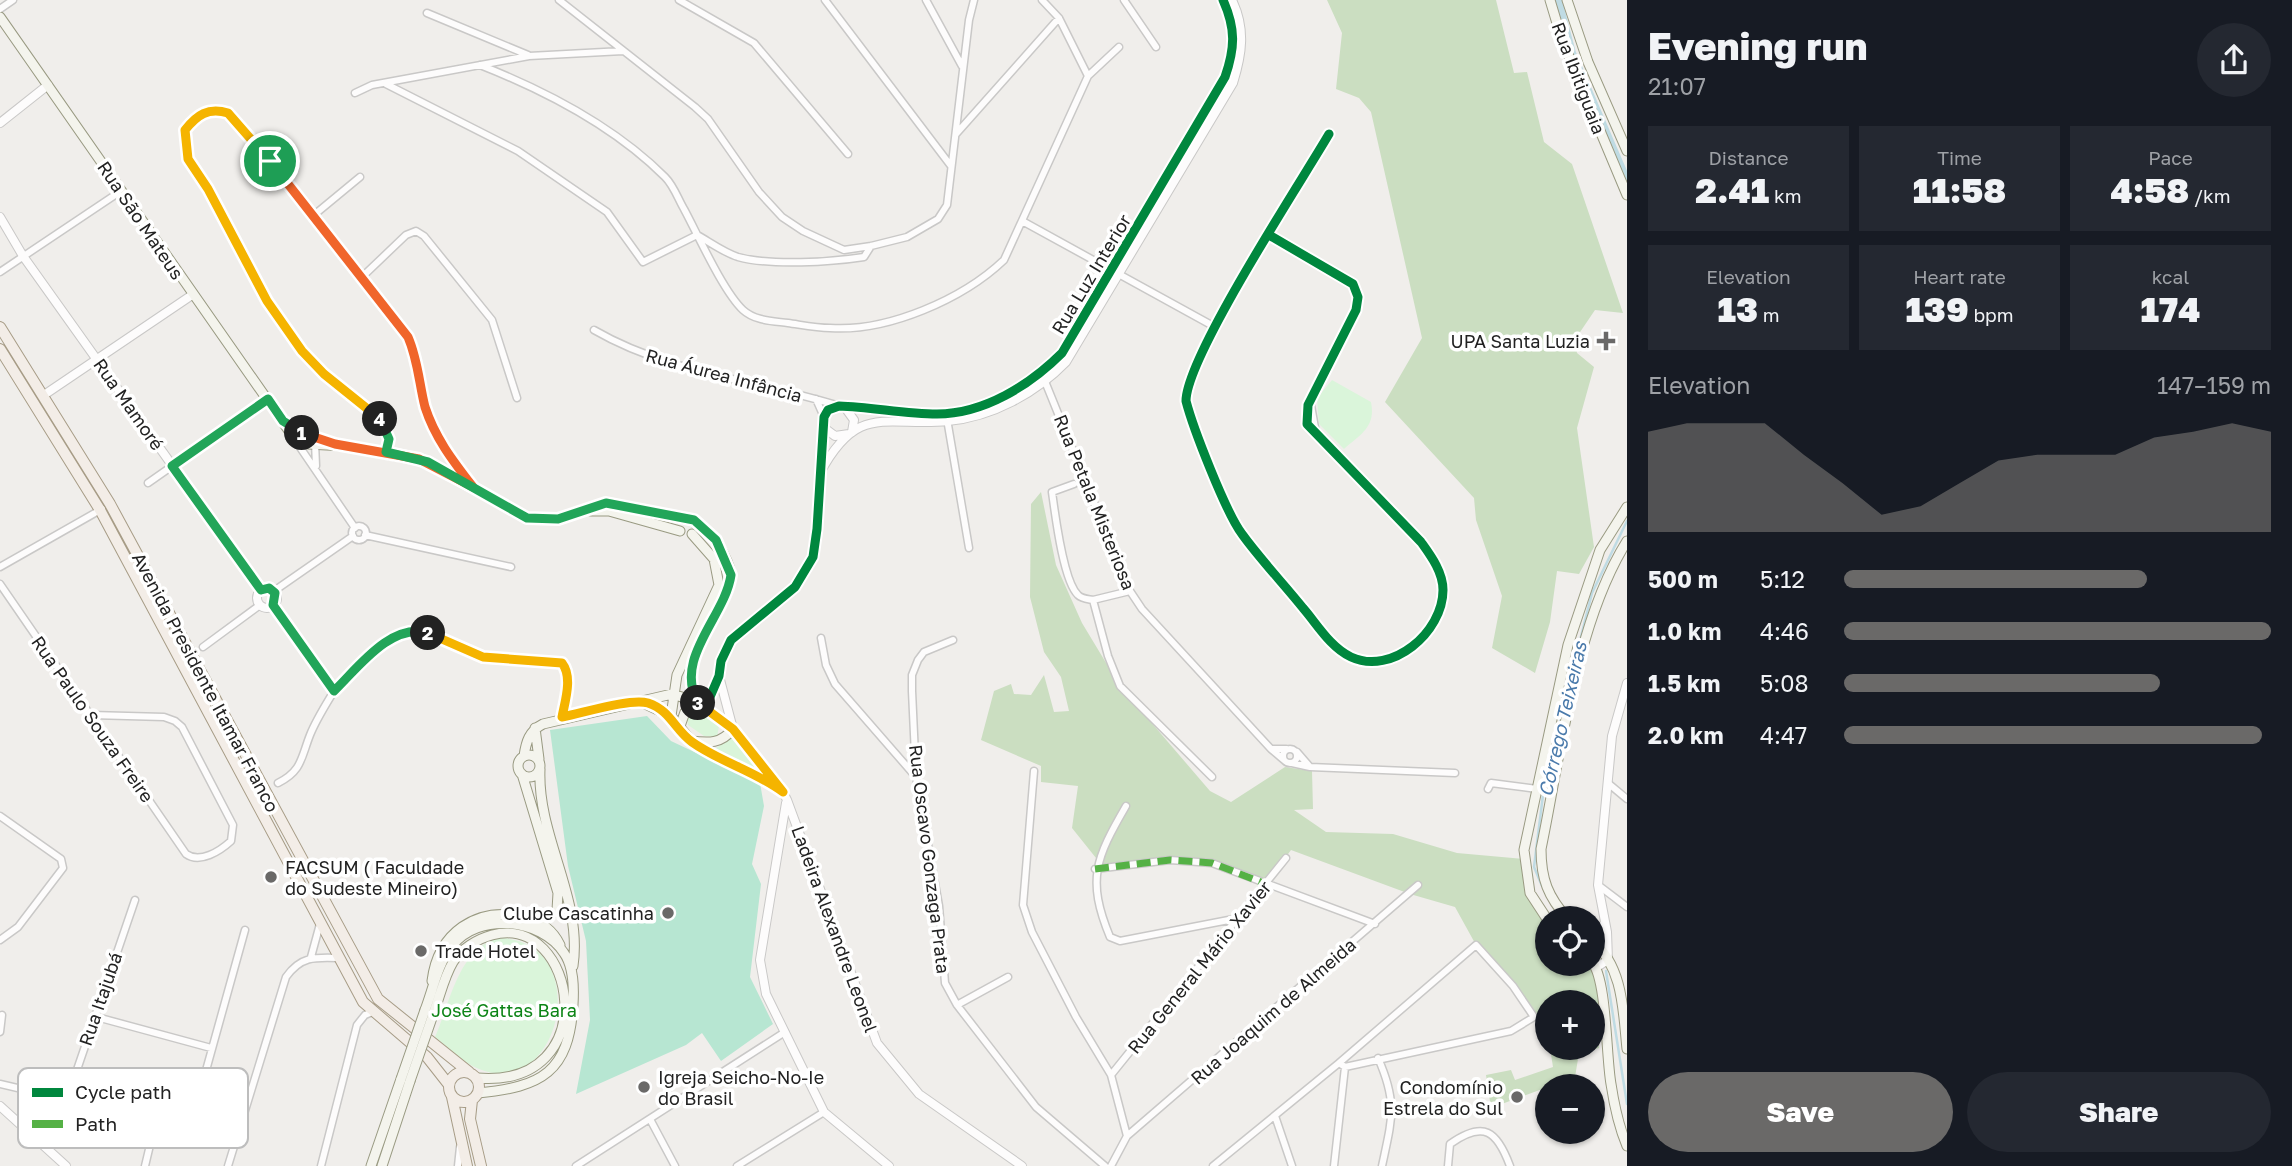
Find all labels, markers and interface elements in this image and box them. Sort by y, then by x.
street label: Rua Ibitiguaia [1548,19,1610,137]
text: Evening run [1648,23,1867,68]
button: share [2197,23,2271,97]
text: 21:07 [1648,72,1706,100]
pin [240,131,300,191]
icon: arrive [251,142,289,180]
text: Distance [1709,146,1788,169]
text: Time [1937,146,1982,169]
text: Pace [2148,146,2193,169]
street label: Rua São Mateus [93,157,189,283]
text: 2.41 [1695,169,1769,211]
text: 11:58 [1913,169,2006,211]
text: 4:58 [2110,169,2189,211]
text: km [1769,184,1802,207]
text: /km [2189,184,2231,207]
street label: Rua Luz Interior [1047,210,1135,338]
text: Elevation [1706,265,1791,288]
text: Heart rate [1913,265,2006,288]
text: kcal [2152,265,2189,288]
text: 13 [1717,288,1758,330]
text: 139 [1905,288,1969,330]
text: 174 [2141,288,2200,330]
text: m [1758,303,1780,326]
text: bpm [1969,303,2014,326]
place label: UPA Santa Luzia [1451,330,1590,352]
marker: UPA Santa Luzia [1596,331,1616,351]
street label: Rua Áurea Infância [643,344,805,406]
street label: Rua Mamoré [89,354,169,454]
text: Elevation [1648,371,1750,399]
text: 147–159 m [2157,371,2271,399]
pin: 4 [362,402,398,436]
text: 4 [374,407,385,430]
street label: Rua Petala Misteriosa [1050,411,1140,593]
pin: 1 [284,416,320,450]
text: 1 [297,421,306,444]
street label: Avenida Presidente Itamar Franco [128,548,284,816]
text: 500 m [1648,565,1718,593]
text: 5:12 [1760,565,1805,593]
pin: 2 [410,616,446,650]
text: 1.0 km [1648,617,1721,645]
text: 4:46 [1760,617,1809,645]
text: 2 [422,621,433,644]
street label: Rua Paulo Souza Freire [27,632,159,806]
water label: Córrego Teixeiras [1533,638,1591,799]
text: 1.5 km [1648,669,1720,697]
text: 5:08 [1760,669,1809,697]
pin: 3 [680,686,716,720]
text: 3 [692,691,703,714]
text: 2.0 km [1648,721,1724,749]
text: 4:47 [1760,721,1807,749]
street label: Rua Oscavo Gonzaga Prata [905,743,955,975]
street label: Ladeira Alexandre Leonel [787,823,883,1036]
place label: FACSUM ( Faculdade do Sudeste Mineiro) [285,856,464,899]
marker: FACSUM ( Faculdade do Sudeste Mineiro) [263,869,279,885]
street label: Rua General Mário Xavier [1122,876,1276,1058]
place label: Clube Cascatinha [503,902,654,924]
marker: Clube Cascatinha [660,905,676,921]
map controls [1535,906,1605,1144]
button: locate [1535,906,1605,976]
street label: Rua Joaquim de Almeida [1186,933,1360,1089]
place label: Trade Hotel [435,940,536,962]
marker: Trade Hotel [413,943,429,959]
street label: Rua Itajubá [74,949,126,1049]
button: + [1535,990,1605,1060]
park label: José Gattas Bara [431,999,577,1021]
place label: Igreja Seicho-No-Ie do Brasil [658,1066,824,1109]
legend [18,1068,248,1148]
button: Save [1648,1072,1953,1152]
button: Share [1967,1072,2271,1152]
button: − [1535,1074,1605,1144]
place label: Condomínio Estrela do Sul [1383,1076,1503,1119]
marker: Igreja Seicho-No-Ie do Brasil [636,1079,652,1095]
text: Cycle path [75,1080,172,1103]
marker: Condomínio Estrela do Sul [1509,1089,1525,1105]
text: Path [75,1112,117,1135]

